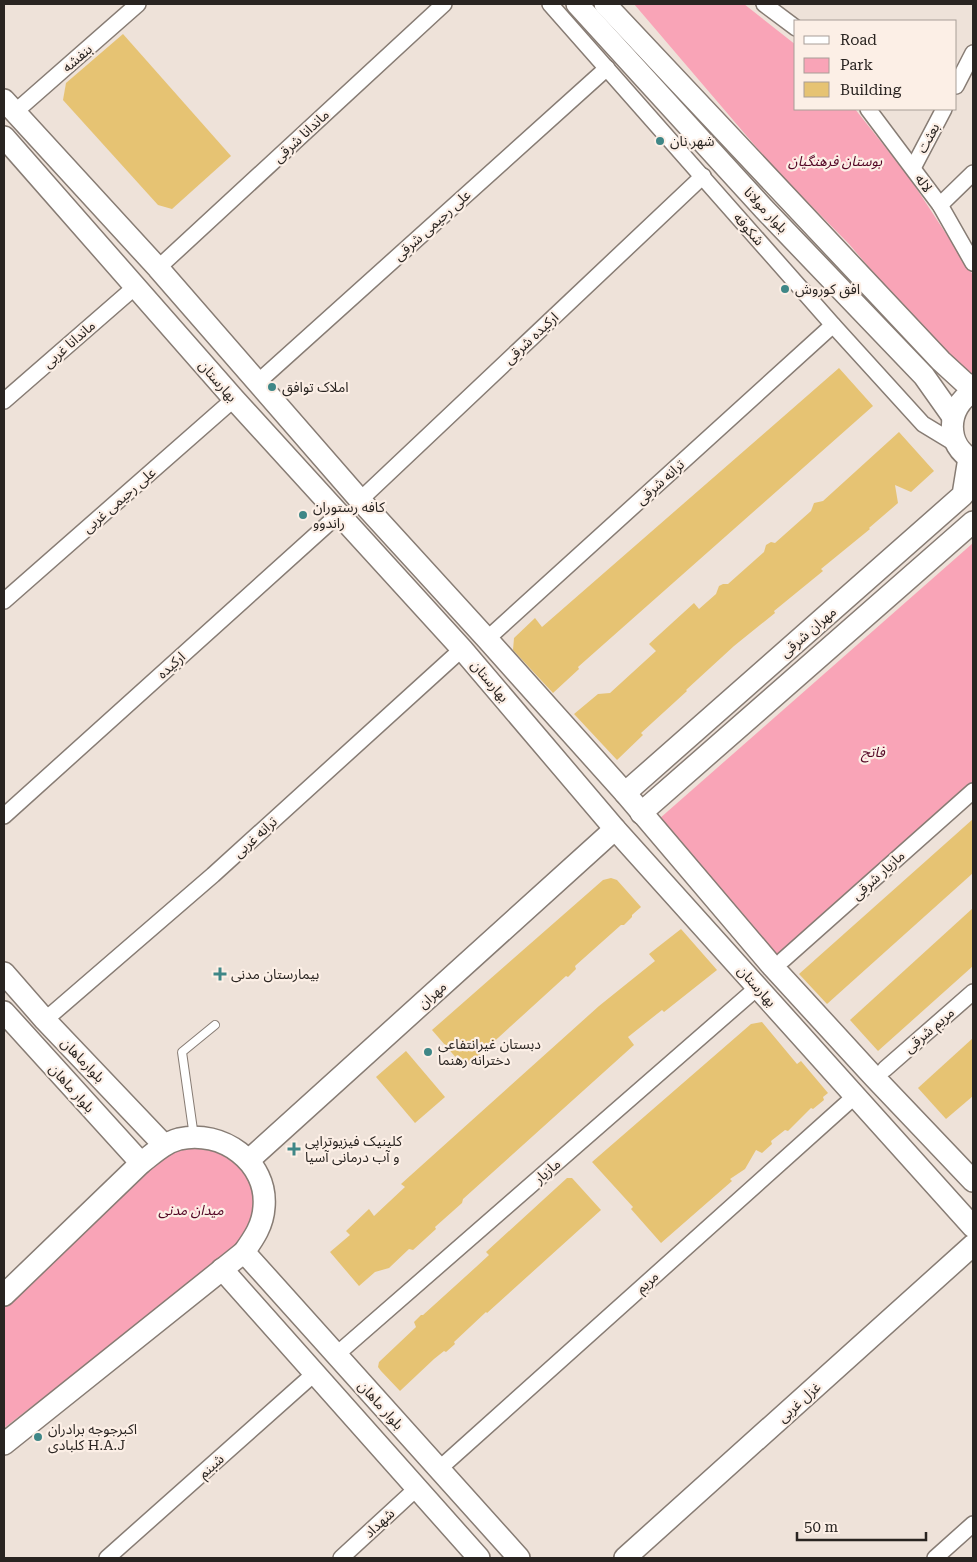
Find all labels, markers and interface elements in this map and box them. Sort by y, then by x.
legend [794,20,957,110]
text: Road [840,31,877,49]
street label: بنفشه [59,41,95,75]
text: Park [840,56,874,74]
text: Building [840,81,902,99]
street label: ماندانا شرقی [270,106,333,166]
street label: بعثت [914,120,943,156]
place label: شهر نان [670,133,715,150]
marker: شهر نان [654,135,666,147]
park label: بوستان فرهنگیان [788,153,882,170]
street label: لاله [912,171,936,195]
street label: بلوار مولانا [740,184,791,237]
street label: علی رحیمی شرقی [390,186,474,264]
street label: شکوفه [730,210,767,249]
place label: افق کوروش [795,281,860,299]
marker: افق کوروش [779,283,791,295]
street label: ارکیده شرقی [501,309,562,368]
street label: ماندانا غربی [40,317,99,372]
street label: بهارستان [195,357,240,406]
place label: املاک توافق [282,379,349,397]
marker: املاک توافق [266,381,278,393]
street label: ترانه شرقی [633,456,688,509]
street label: علی رحیمی غربی [79,464,159,537]
place label: کافه رستوران راندوو [313,499,385,532]
marker: کافه رستوران راندوو [297,509,309,521]
street label: مهران شرقی [777,603,840,661]
street label: ارکیده [154,648,189,682]
street label: بهارستان [467,657,512,706]
park label: فاتح [860,744,886,763]
street label: ترانه غربی [230,813,281,861]
street label: مازیار شرقی [848,847,908,904]
street label: بهارستان [734,962,780,1011]
place label: بیمارستان مدنی [231,966,319,983]
marker: بیمارستان مدنی [213,967,227,981]
street label: مهران [415,978,450,1013]
street label: مریم شرقی [901,1004,959,1058]
street label: بلوارماهان [57,1034,108,1086]
place label: دبستان غیرانتفاعی دخترانه رهنما [438,1036,541,1069]
marker: دبستان غیرانتفاعی دخترانه رهنما [422,1046,434,1058]
street label: بلوار ماهان [45,1060,98,1116]
place label: کلینیک فیزیوتراپی و آب درمانی آسیا [305,1133,402,1166]
marker: کلینیک فیزیوتراپی و آب درمانی آسیا [287,1142,301,1156]
street label: مازیار [530,1155,564,1188]
park label: میدان مدنی [158,1202,224,1219]
street label: مریم [633,1268,663,1298]
street label: بلوار ماهان [354,1377,407,1433]
street label: غزل غربی [774,1379,824,1426]
place label: اکبرجوجه برادران کلبادی H.A.J [48,1421,137,1454]
marker: اکبرجوجه برادران کلبادی H.A.J [32,1431,44,1443]
street label: شبنم [195,1451,229,1484]
street label: شهداد [361,1505,398,1542]
scale bar [797,1510,926,1542]
text: 50 m [804,1518,839,1536]

